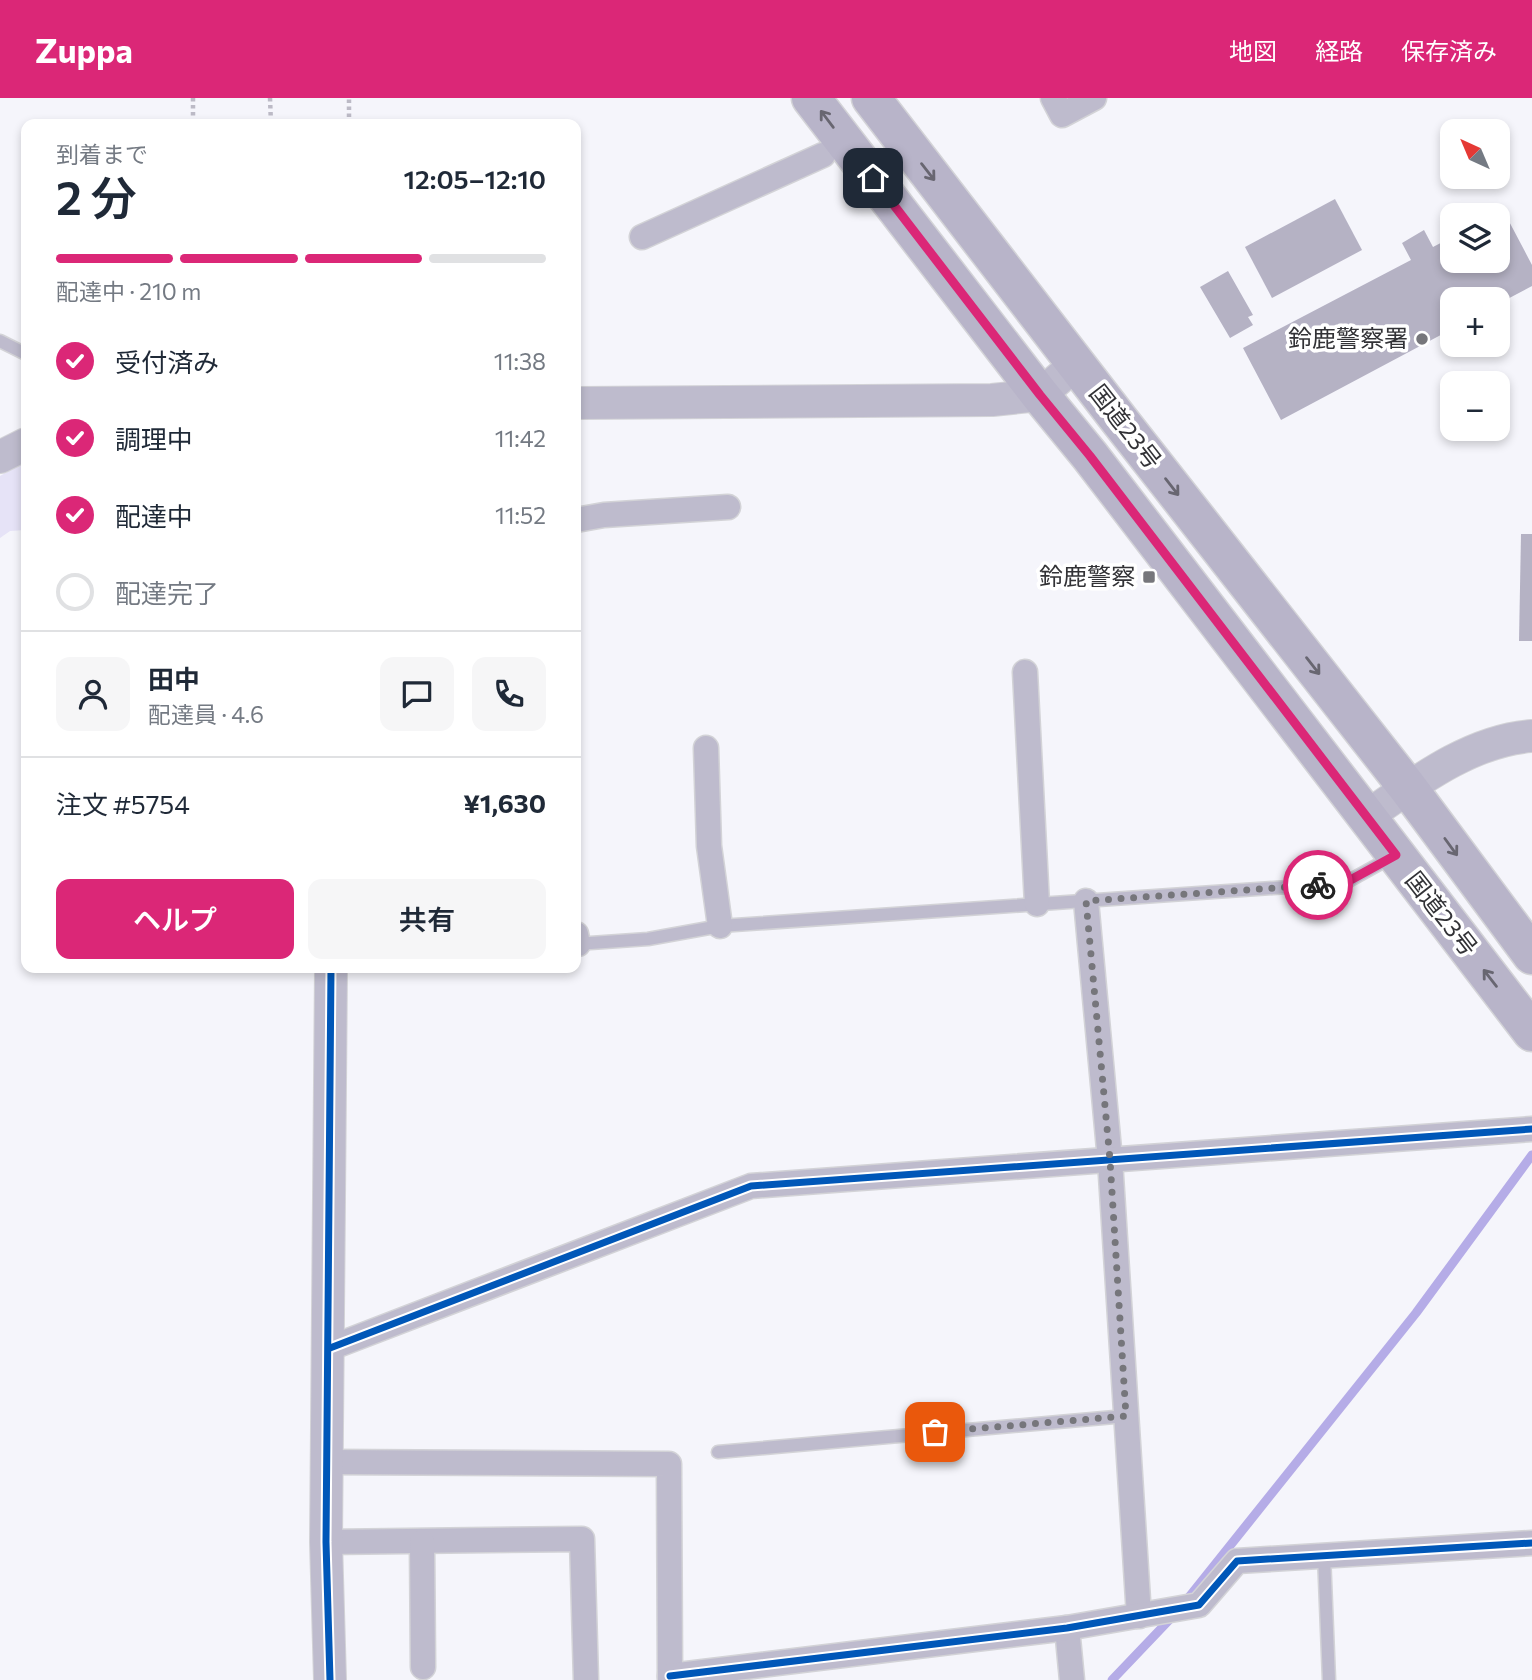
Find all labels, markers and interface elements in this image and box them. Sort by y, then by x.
text: Zuppa [35,29,133,70]
text: 地図 [1229,36,1277,65]
text: 経路 [1315,36,1363,65]
text: 保存済み [1401,36,1497,65]
one-way arrow [819,110,834,129]
north arrow [1440,119,1510,189]
map controls [1440,119,1510,441]
text: 到着まで [56,140,148,168]
pin [843,148,903,208]
icon: home [854,159,892,197]
one-way arrow [920,162,935,181]
text: 12:05–12:10 [404,163,546,194]
text: 2 分 [56,168,137,224]
button: layers [1440,203,1510,273]
text: 配達中 · 210 m [56,277,201,305]
button: + [1440,287,1510,357]
place label: 鈴鹿警察署 [1288,323,1408,352]
marker: 鈴鹿警察署 [1414,331,1430,347]
icon: check [56,342,94,380]
text: 受付済み [115,346,219,377]
text: 11:38 [494,347,546,375]
button: − [1440,371,1510,441]
street label: 国道23号 [1084,378,1168,474]
icon: check [56,419,94,457]
text: 調理中 [115,423,193,454]
text: 11:42 [495,424,546,452]
one-way arrow [1165,477,1180,496]
icon: check [56,496,94,534]
text: 配達中 [115,500,193,531]
text: 11:52 [495,501,546,529]
place label: 鈴鹿警察 [1039,561,1135,590]
marker: 鈴鹿警察 [1141,569,1157,585]
text: 配達完了 [115,577,219,608]
one-way arrow [1305,656,1320,675]
button: person [56,657,130,731]
button: chat [380,657,454,731]
button: phone [472,657,546,731]
text: 田中 [148,663,200,694]
text: 配達員 · 4.6 [148,700,264,728]
text: ¥1,630 [463,787,546,818]
text: 注文 #5754 [56,788,190,819]
one-way arrow [1444,837,1458,856]
courier [1283,850,1353,920]
street label: 国道23号 [1400,865,1484,961]
icon: bike [1299,866,1337,904]
button: ヘルプ [56,879,294,959]
button: 共有 [308,879,546,959]
one-way arrow [1482,969,1498,987]
pin [905,1402,965,1462]
icon: bag [916,1413,954,1451]

